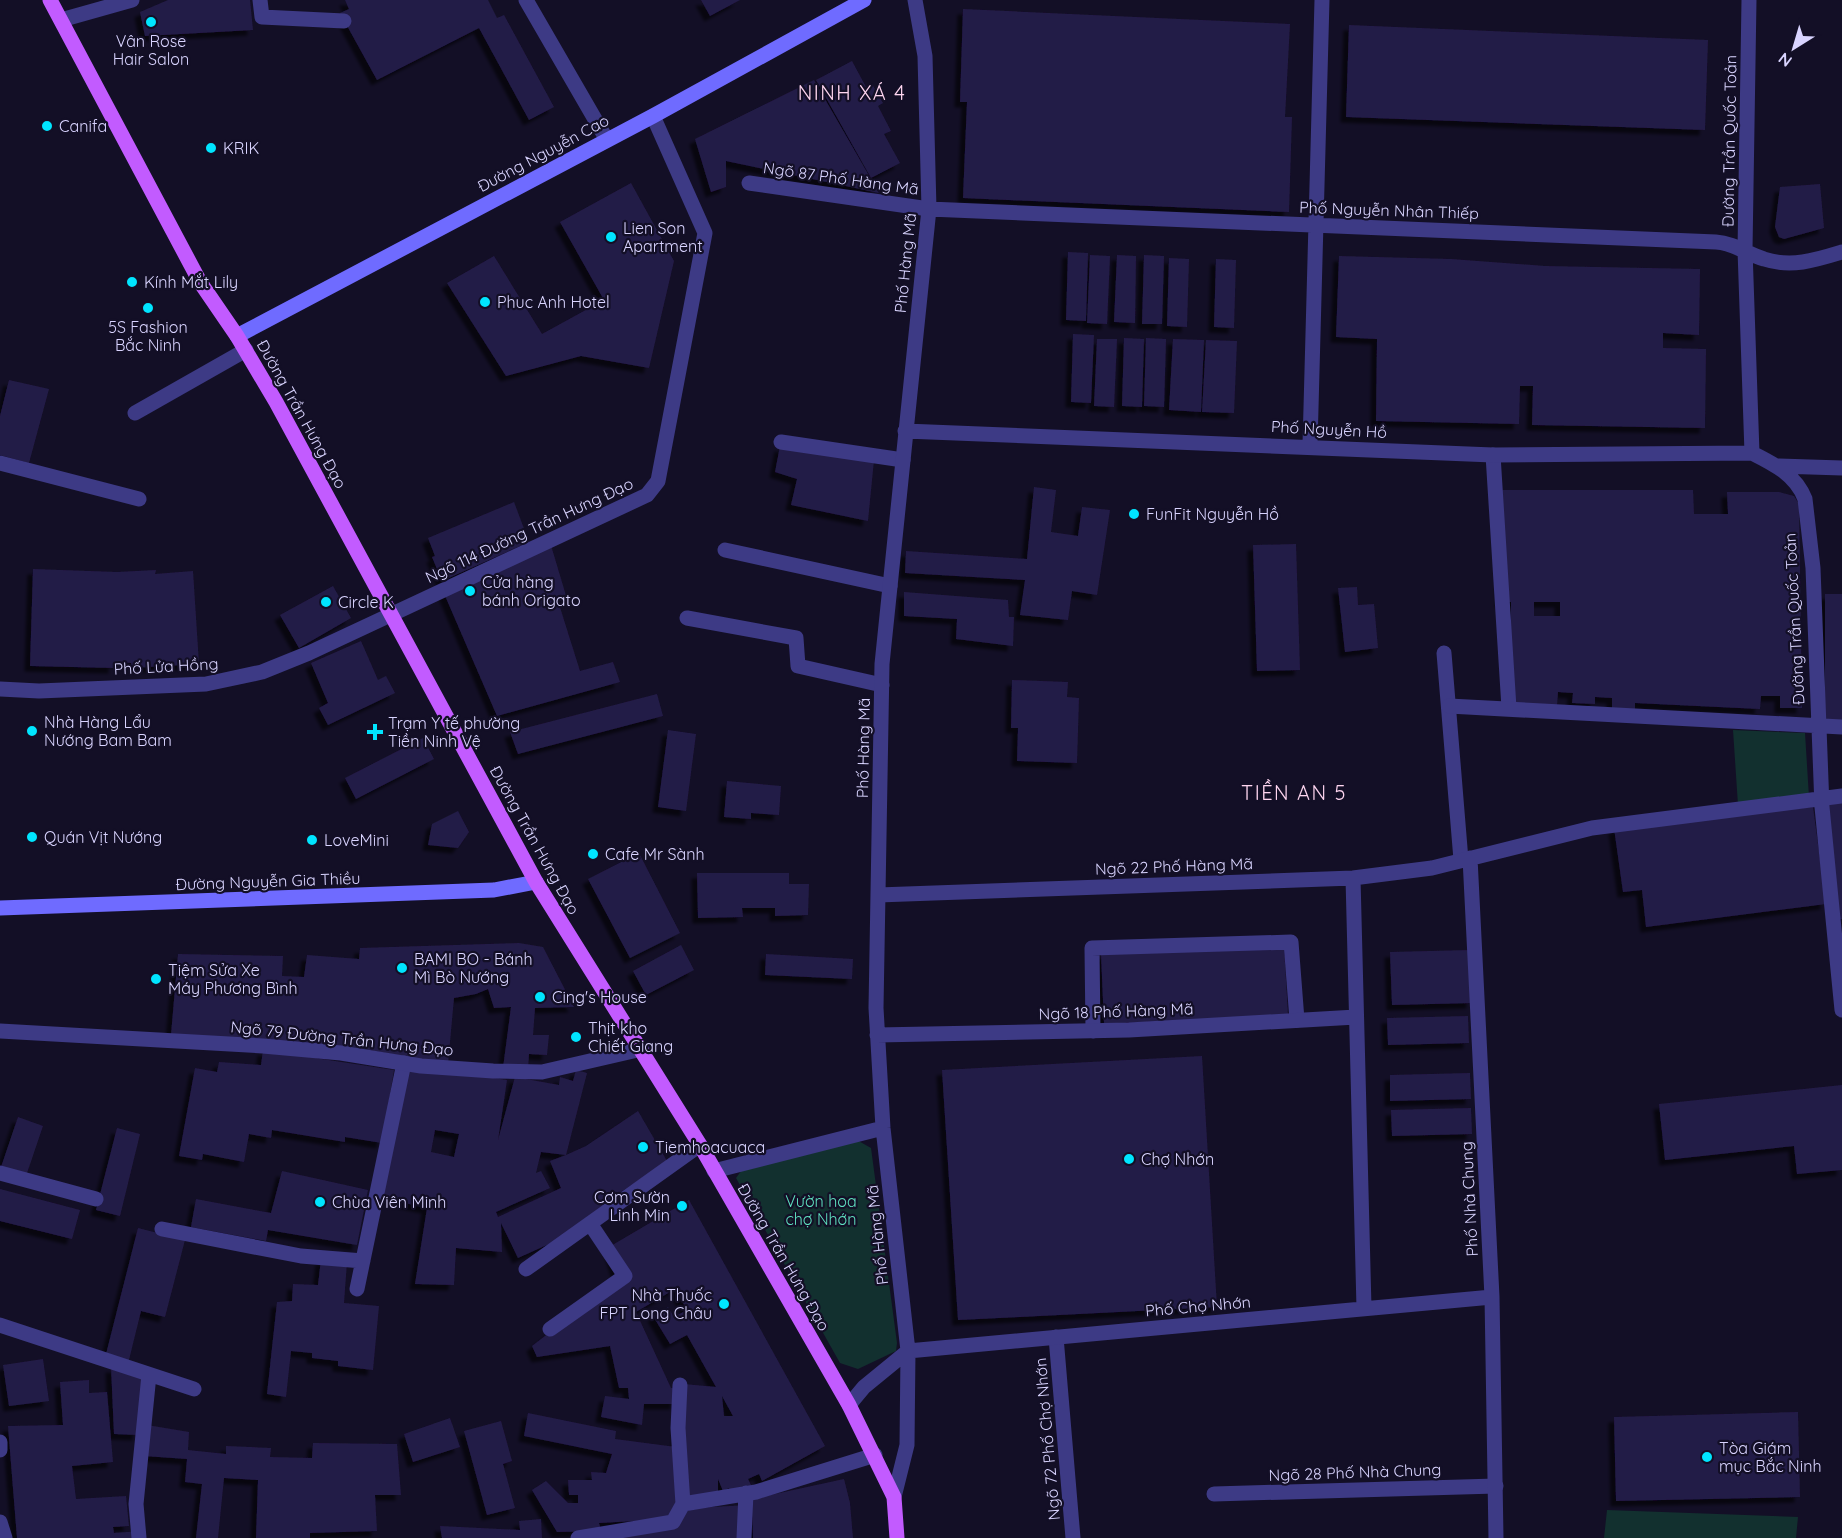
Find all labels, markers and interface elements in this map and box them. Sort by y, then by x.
marker: Vân Rose Hair Salon [144,15,158,29]
north arrow [1764,18,1824,78]
place label: Vân Rose Hair Salon [113,31,189,69]
text: N [1774,48,1796,72]
street label: Đường Trần Quốc Toản [1718,55,1740,227]
district label: NINH XÁ 4 [798,80,906,105]
street label: Đường Nguyễn Cao [474,110,612,196]
place label: Canifa [59,116,107,136]
marker: Canifa [40,119,54,133]
place label: KRIK [223,138,260,158]
marker: KRIK [204,141,218,155]
street label: Ngõ 87 Phố Hàng Mã [762,157,920,199]
street label: Phố Nguyễn Nhân Thiếp [1299,197,1479,223]
street label: Phố Hàng Mã [890,212,920,314]
place label: Lien Son Apartment [623,218,703,256]
marker: Lien Son Apartment [604,230,618,244]
place label: Kính Mắt Lily [144,272,238,292]
marker: Kính Mắt Lily [125,275,139,289]
place label: Phuc Anh Hotel [497,292,610,312]
marker: Phuc Anh Hotel [478,295,492,309]
marker: 5S Fashion Bắc Ninh [141,301,155,315]
place label: 5S Fashion Bắc Ninh [108,317,188,355]
street label: Đường Trần Hưng Đạo [253,336,351,492]
street label: Phố Nguyễn Hồ [1270,416,1388,442]
street label: Ngõ 114 Đường Trần Hưng Đạo [422,473,636,587]
place label: FunFit Nguyễn Hồ [1146,504,1279,524]
marker: FunFit Nguyễn Hồ [1127,507,1141,521]
street label: Đường Trần Quốc Toản [1780,533,1808,705]
place label: Cửa hàng bánh Origato [482,572,581,610]
marker: Cửa hàng bánh Origato [463,584,477,598]
place label: Circle K [338,592,394,612]
marker: Circle K [319,595,333,609]
street label: Phố Lửa Hồng [113,653,219,679]
street label: Phố Hàng Mã [852,698,874,798]
place label: Nhà Hàng Lẩu Nướng Bam Bam [44,712,172,750]
place label: Trạm Y tế phường Tiền Ninh Vệ [388,713,520,751]
marker: Trạm Y tế phường Tiền Ninh Vệ [366,723,384,741]
marker: Nhà Hàng Lẩu Nướng Bam Bam [25,724,39,738]
street label: Đường Trần Hưng Đạo [486,762,584,918]
district label: TIỀN AN 5 [1241,779,1347,805]
place label: Quán Vịt Nướng [44,827,162,847]
marker: Quán Vịt Nướng [25,830,39,844]
place label: LoveMini [324,830,389,850]
marker: LoveMini [305,833,319,847]
place label: Cafe Mr Sành [605,844,705,864]
marker: Cafe Mr Sành [586,847,600,861]
street label: Ngõ 22 Phố Hàng Mã [1095,853,1253,879]
street label: Đường Nguyễn Gia Thiều [175,868,361,894]
place label: BAMI BO - Bánh Mì Bò Nướng [414,949,532,987]
place label: Tiệm Sửa Xe Máy Phương Bình [168,960,298,998]
marker: BAMI BO - Bánh Mì Bò Nướng [395,961,409,975]
marker: Tiệm Sửa Xe Máy Phương Bình [149,972,163,986]
place label: Cing's House [552,987,647,1007]
marker: Cing's House [533,990,547,1004]
street label: Ngõ 18 Phố Hàng Mã [1038,998,1194,1024]
street label: Ngõ 79 Đường Trần Hưng Đạo [230,1016,454,1060]
place label: Thịt kho Chiết Giang [588,1018,673,1056]
marker: Thịt kho Chiết Giang [569,1030,583,1044]
place label: Tiemhoacuaca [655,1137,765,1157]
marker: Tiemhoacuaca [636,1140,650,1154]
street label: Phố Nhà Chung [1456,1141,1482,1257]
place label: Chợ Nhớn [1141,1149,1214,1169]
marker: Chợ Nhớn [1122,1152,1136,1166]
street label: Đường Trần Hưng Đạo [734,1180,834,1334]
street label: Phố Hàng Mã [862,1184,892,1286]
place label: Cơm Sườn Linh Min [594,1187,670,1225]
park label: Vườn hoa chợ Nhớn [785,1191,857,1229]
place label: Chùa Viên Minh [332,1192,446,1212]
marker: Chùa Viên Minh [313,1195,327,1209]
marker: Cơm Sườn Linh Min [675,1199,689,1213]
place label: Nhà Thuốc FPT Long Châu [599,1285,712,1323]
street label: Phố Chợ Nhớn [1144,1291,1252,1321]
marker: Nhà Thuốc FPT Long Châu [717,1297,731,1311]
street label: Ngõ 72 Phố Chợ Nhớn [1030,1357,1064,1521]
place label: Tòa Giám mục Bắc Ninh [1719,1438,1822,1476]
marker: Tòa Giám mục Bắc Ninh [1700,1450,1714,1464]
street label: Ngõ 28 Phố Nhà Chung [1268,1459,1442,1485]

